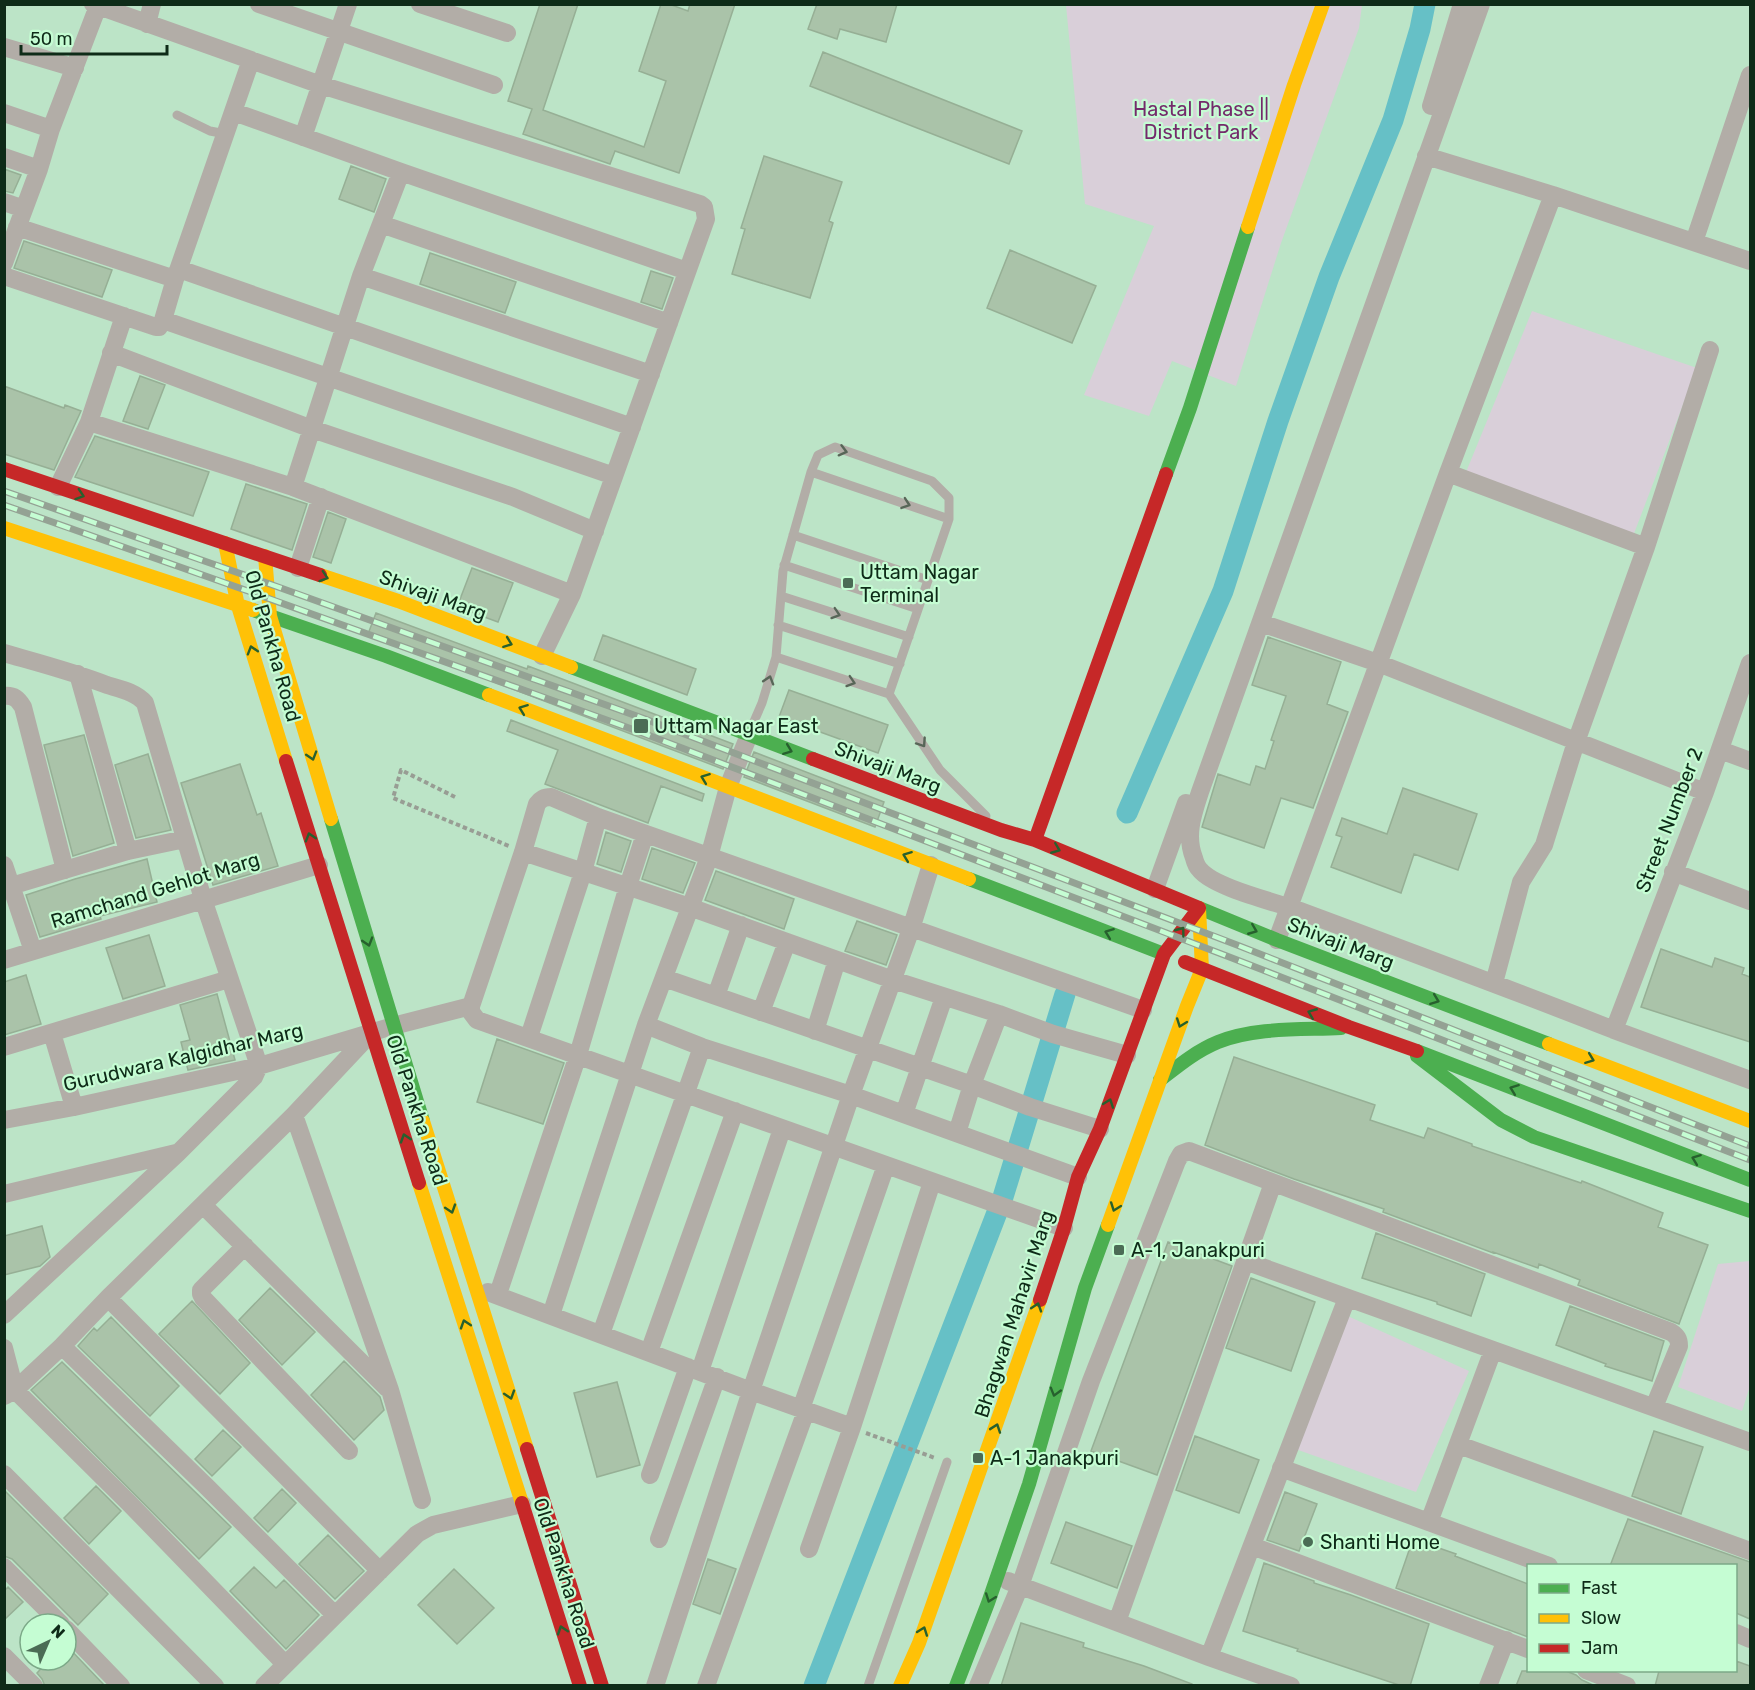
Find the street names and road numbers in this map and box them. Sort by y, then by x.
street label: Shivaji Marg [376,564,490,626]
street label: Old Pankha Road [240,567,306,725]
street label: Shivaji Marg [831,736,945,798]
street label: Street Number 2 [1630,744,1708,896]
street label: Ramchand Gehlot Marg [48,847,262,933]
street label: Shivaji Marg [1284,912,1398,974]
street label: Gurudwara Kalgidhar Marg [61,1018,305,1096]
street label: Old Pankha Road [381,1032,453,1188]
street label: Bhagwan Mahavir Marg [969,1207,1059,1421]
street label: Old Pankha Road [528,1495,600,1651]

